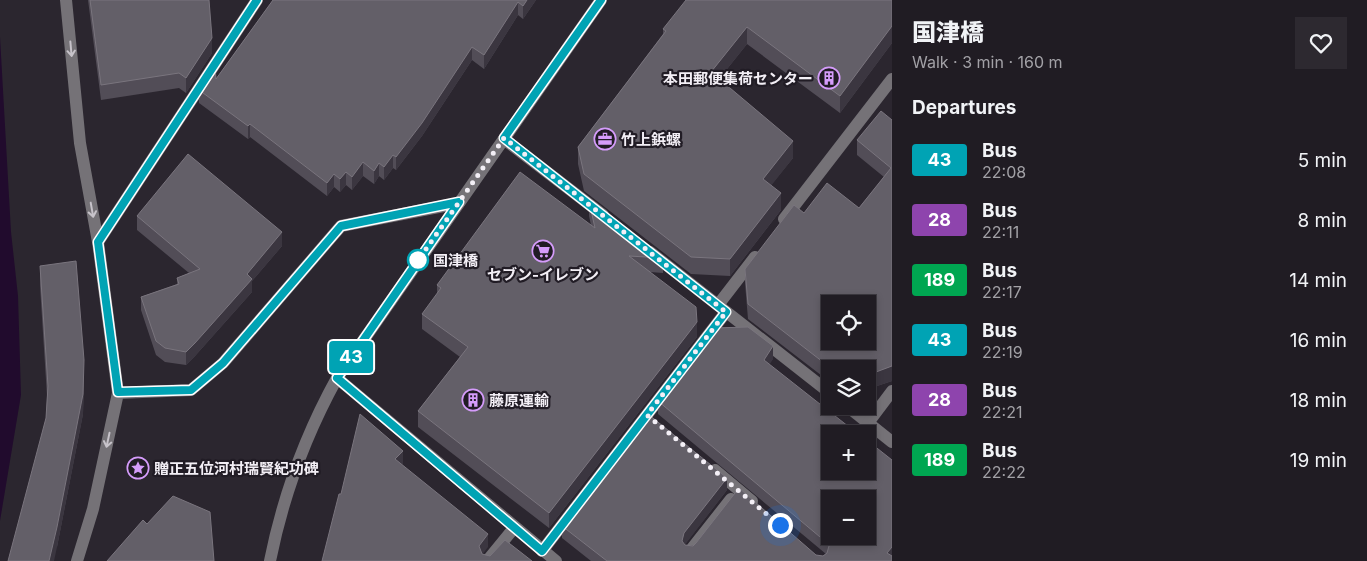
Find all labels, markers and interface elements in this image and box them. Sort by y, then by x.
button: heart [1295,17,1347,69]
text: 国津橋 [912,18,984,47]
one-way arrow [66,40,76,56]
text: Walk · 3 min · 160 m [912,52,1063,72]
building icon: 本田郵便集荷センター [817,66,841,90]
place label: 本田郵便集荷センター [663,69,813,88]
text: Departures [912,96,1016,119]
office icon: 竹上鋲螺 [593,127,617,151]
place label: 竹上鋲螺 [621,130,681,149]
text: Bus [982,139,1017,162]
text: 43 [928,149,951,170]
text: 5 min [1298,149,1347,172]
text: 22:08 [982,162,1026,182]
text: Bus [982,199,1017,222]
one-way arrow [87,201,97,217]
text: 28 [928,209,951,230]
text: 8 min [1297,209,1347,232]
text: 22:11 [982,222,1019,242]
supermarket icon: セブン-イレブン [531,239,555,263]
marker: 国津橋 [407,249,429,271]
place label: 国津橋 [433,251,479,270]
text: Bus [982,259,1017,282]
place label: セブン-イレブン [487,265,599,284]
text: 189 [924,269,955,290]
text: 14 min [1289,269,1347,292]
text: 22:17 [982,282,1022,302]
map controls [821,295,876,545]
button: locate [821,295,876,350]
text: Bus [982,319,1017,342]
text: 43 [928,329,951,350]
text: 16 min [1290,329,1347,352]
line badge: 43 [328,341,374,373]
text: 22:19 [982,342,1023,362]
text: 43 [339,346,363,367]
button: layers [821,360,876,415]
text: Bus [982,379,1017,402]
building icon: 藤原運輸 [461,388,485,412]
text: 28 [928,389,951,410]
text: 18 min [1290,389,1347,412]
place label: 藤原運輸 [489,391,549,410]
text: 22:21 [982,402,1022,422]
button: + [821,425,876,480]
one-way arrow [102,432,112,448]
text: Bus [982,439,1017,462]
text: 189 [924,449,955,470]
text: 19 min [1290,449,1347,472]
place icon: 贈正五位河村瑞賢紀功碑 [126,456,150,480]
place label: 贈正五位河村瑞賢紀功碑 [154,459,319,478]
text: 22:22 [982,462,1026,482]
button: − [821,490,876,545]
your location [768,513,793,538]

